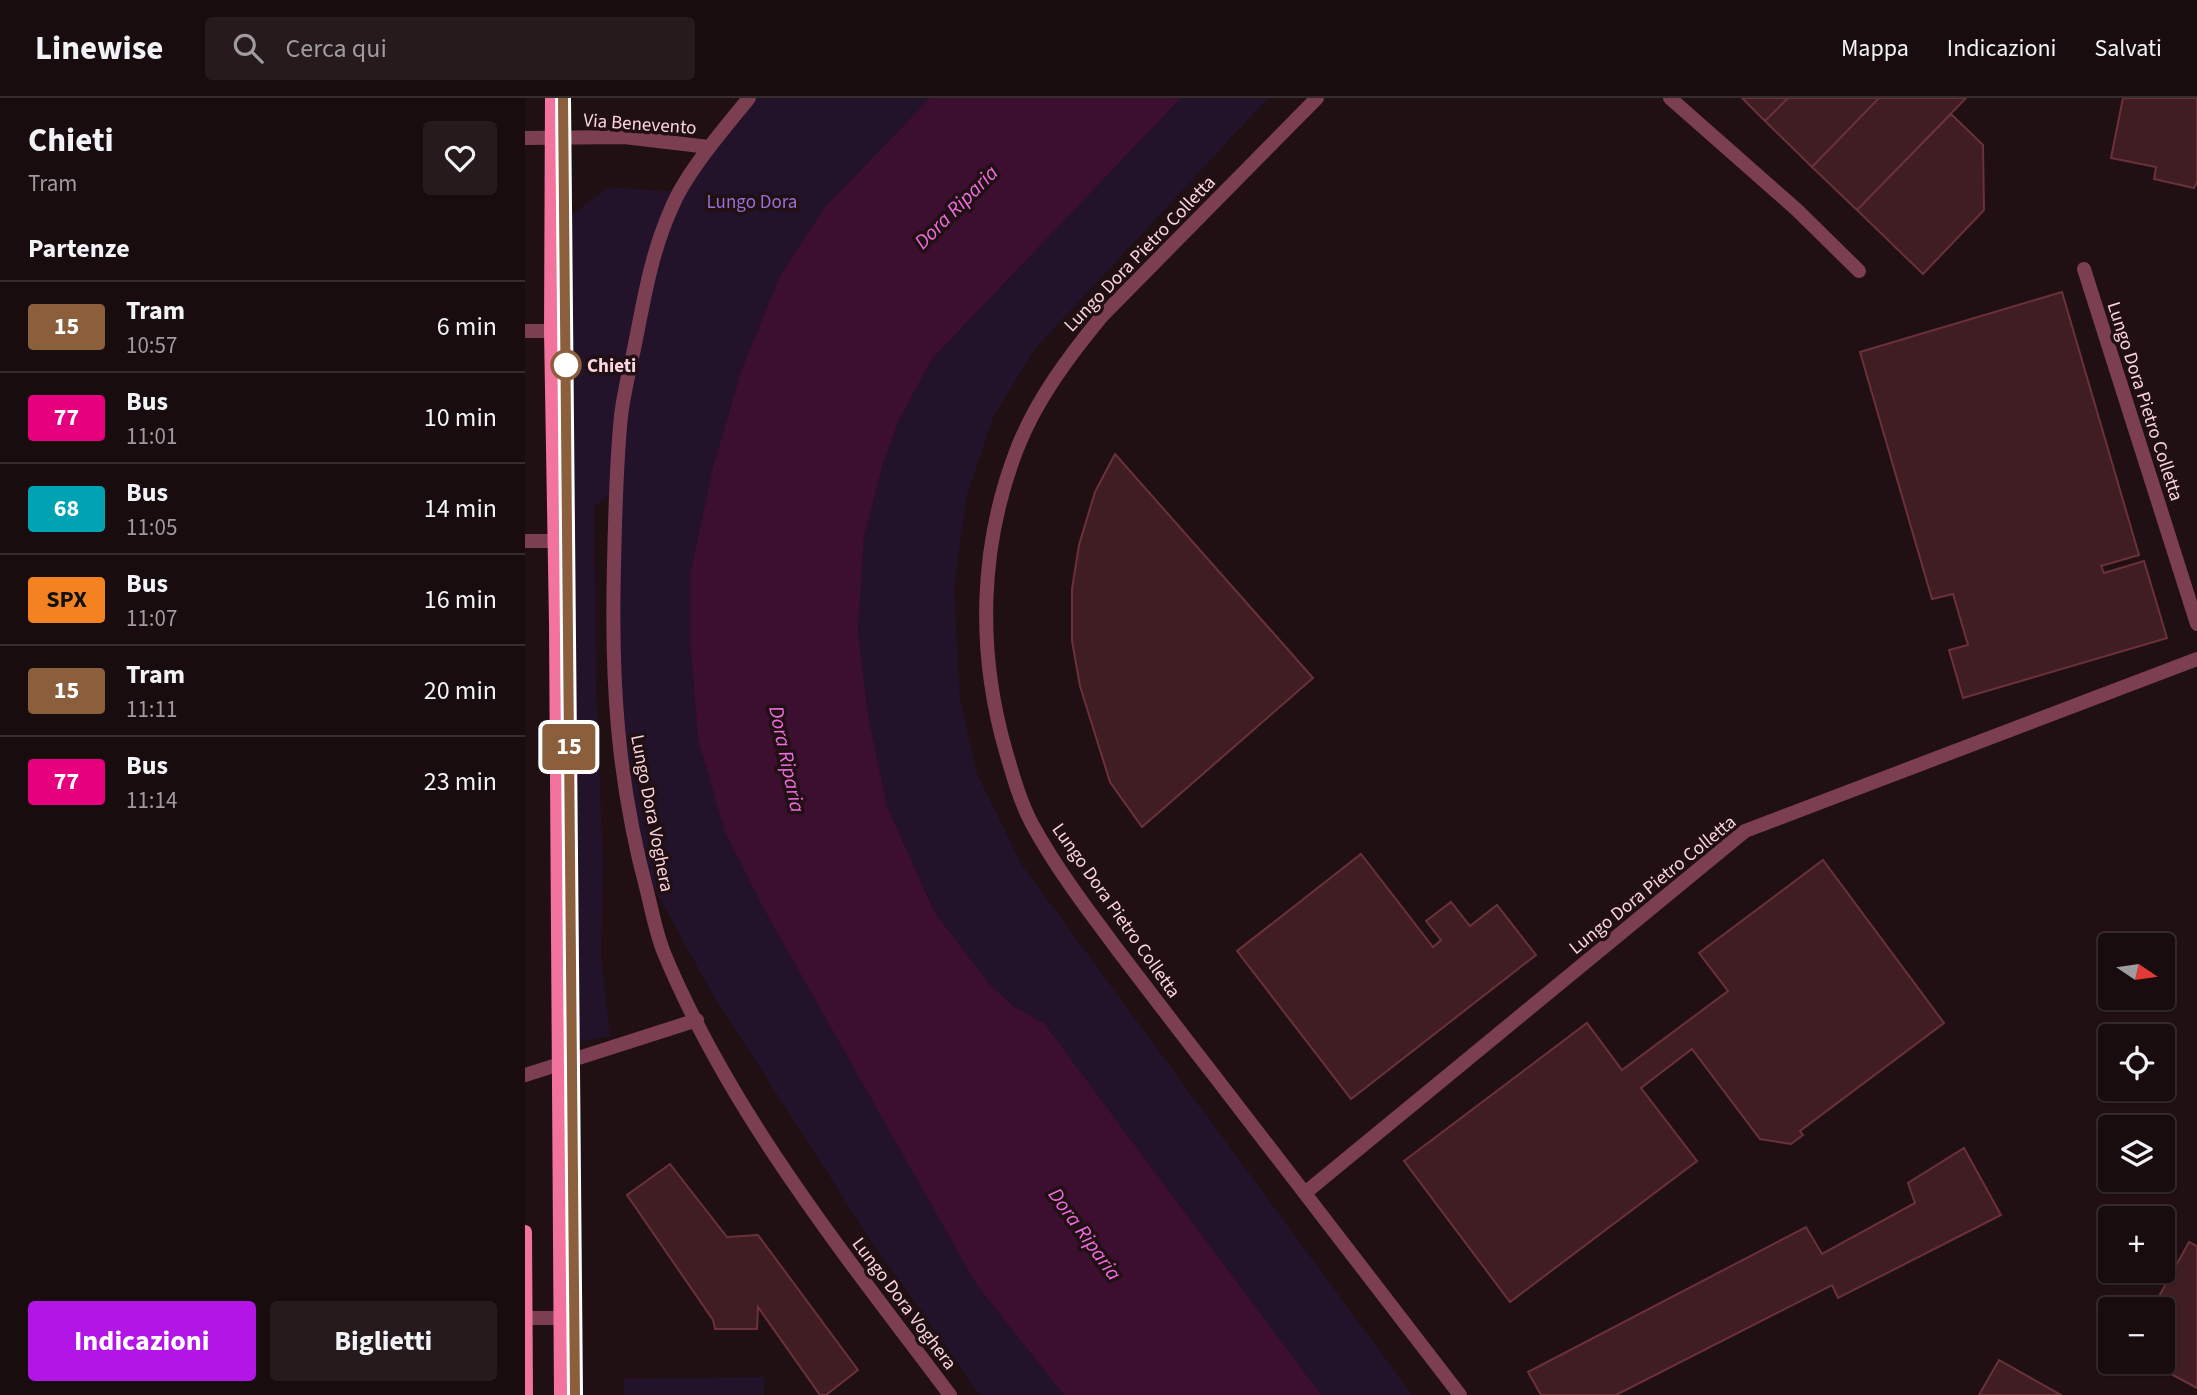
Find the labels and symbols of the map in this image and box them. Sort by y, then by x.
street label: Via Benevento [582,107,697,142]
water label: Dora Riparia [907,158,1005,256]
street label: Lungo Dora Pietro Colletta [1058,170,1222,338]
park label: Lungo Dora [707,189,797,216]
street label: Lungo Dora Pietro Colletta [2100,298,2190,505]
marker: Chieti [551,350,581,380]
place label: Chieti [587,353,636,380]
water label: Dora Riparia [761,703,813,815]
line badge: 15 [537,724,601,770]
street label: Lungo Dora Voghera [623,732,680,894]
street label: Lungo Dora Pietro Colletta [1564,809,1742,961]
street label: Lungo Dora Pietro Colletta [1045,818,1186,1004]
north arrow [2098,933,2175,1010]
water label: Dora Riparia [1041,1181,1129,1287]
street label: Lungo Dora Voghera [845,1232,963,1376]

